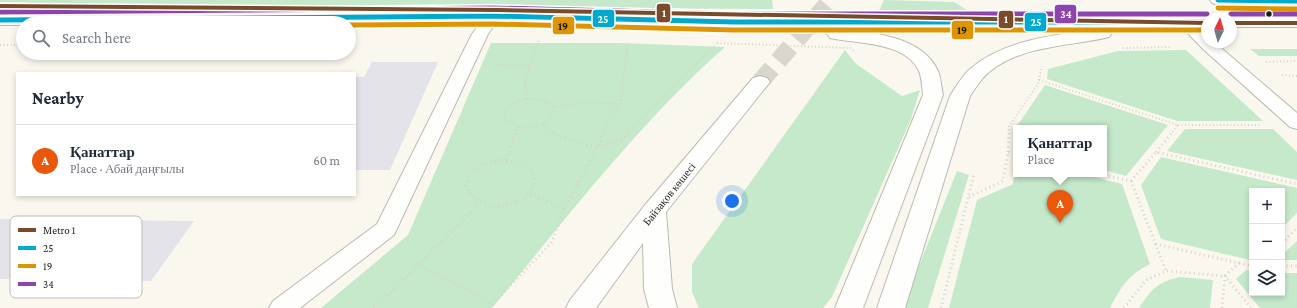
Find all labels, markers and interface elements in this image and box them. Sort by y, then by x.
line badge: 1 [656,3,671,23]
line badge: 34 [1054,4,1077,24]
text: 1 [662,7,666,19]
text: 34 [1060,8,1072,20]
line badge: 25 [592,9,615,28]
unlabelled marker [1264,9,1274,19]
line badge: 1 [998,10,1014,29]
line badge: 25 [1024,12,1047,32]
north arrow [1201,12,1237,48]
text: 25 [598,13,609,25]
text: 1 [1004,13,1008,25]
search box [16,16,356,60]
line badge: 19 [552,16,575,35]
text: 25 [1031,16,1042,28]
text: 19 [558,20,568,32]
line badge: 19 [951,20,974,40]
text: 19 [957,24,967,36]
icon: search [30,27,52,49]
text: Search here [62,30,131,46]
text: Nearby [32,89,84,108]
popup [1013,125,1107,177]
text: Қанаттар [1028,135,1092,151]
text: Қанаттар [70,144,135,160]
text: Place [1028,152,1055,167]
text: A [41,153,49,168]
text: 60 m [313,153,340,168]
street label: Байзақов көшесі [640,160,698,228]
text: Place · Абай даңғылы [70,161,184,176]
map controls [1249,188,1285,296]
button: + [1249,188,1285,224]
pin: A [1047,190,1073,223]
your location [722,191,742,211]
legend [10,216,142,298]
text: Metro 1 [43,224,76,236]
button: − [1249,224,1285,260]
text: 25 [43,242,53,254]
text: 19 [43,260,52,272]
button: layers [1249,260,1285,296]
text: 34 [43,278,54,290]

